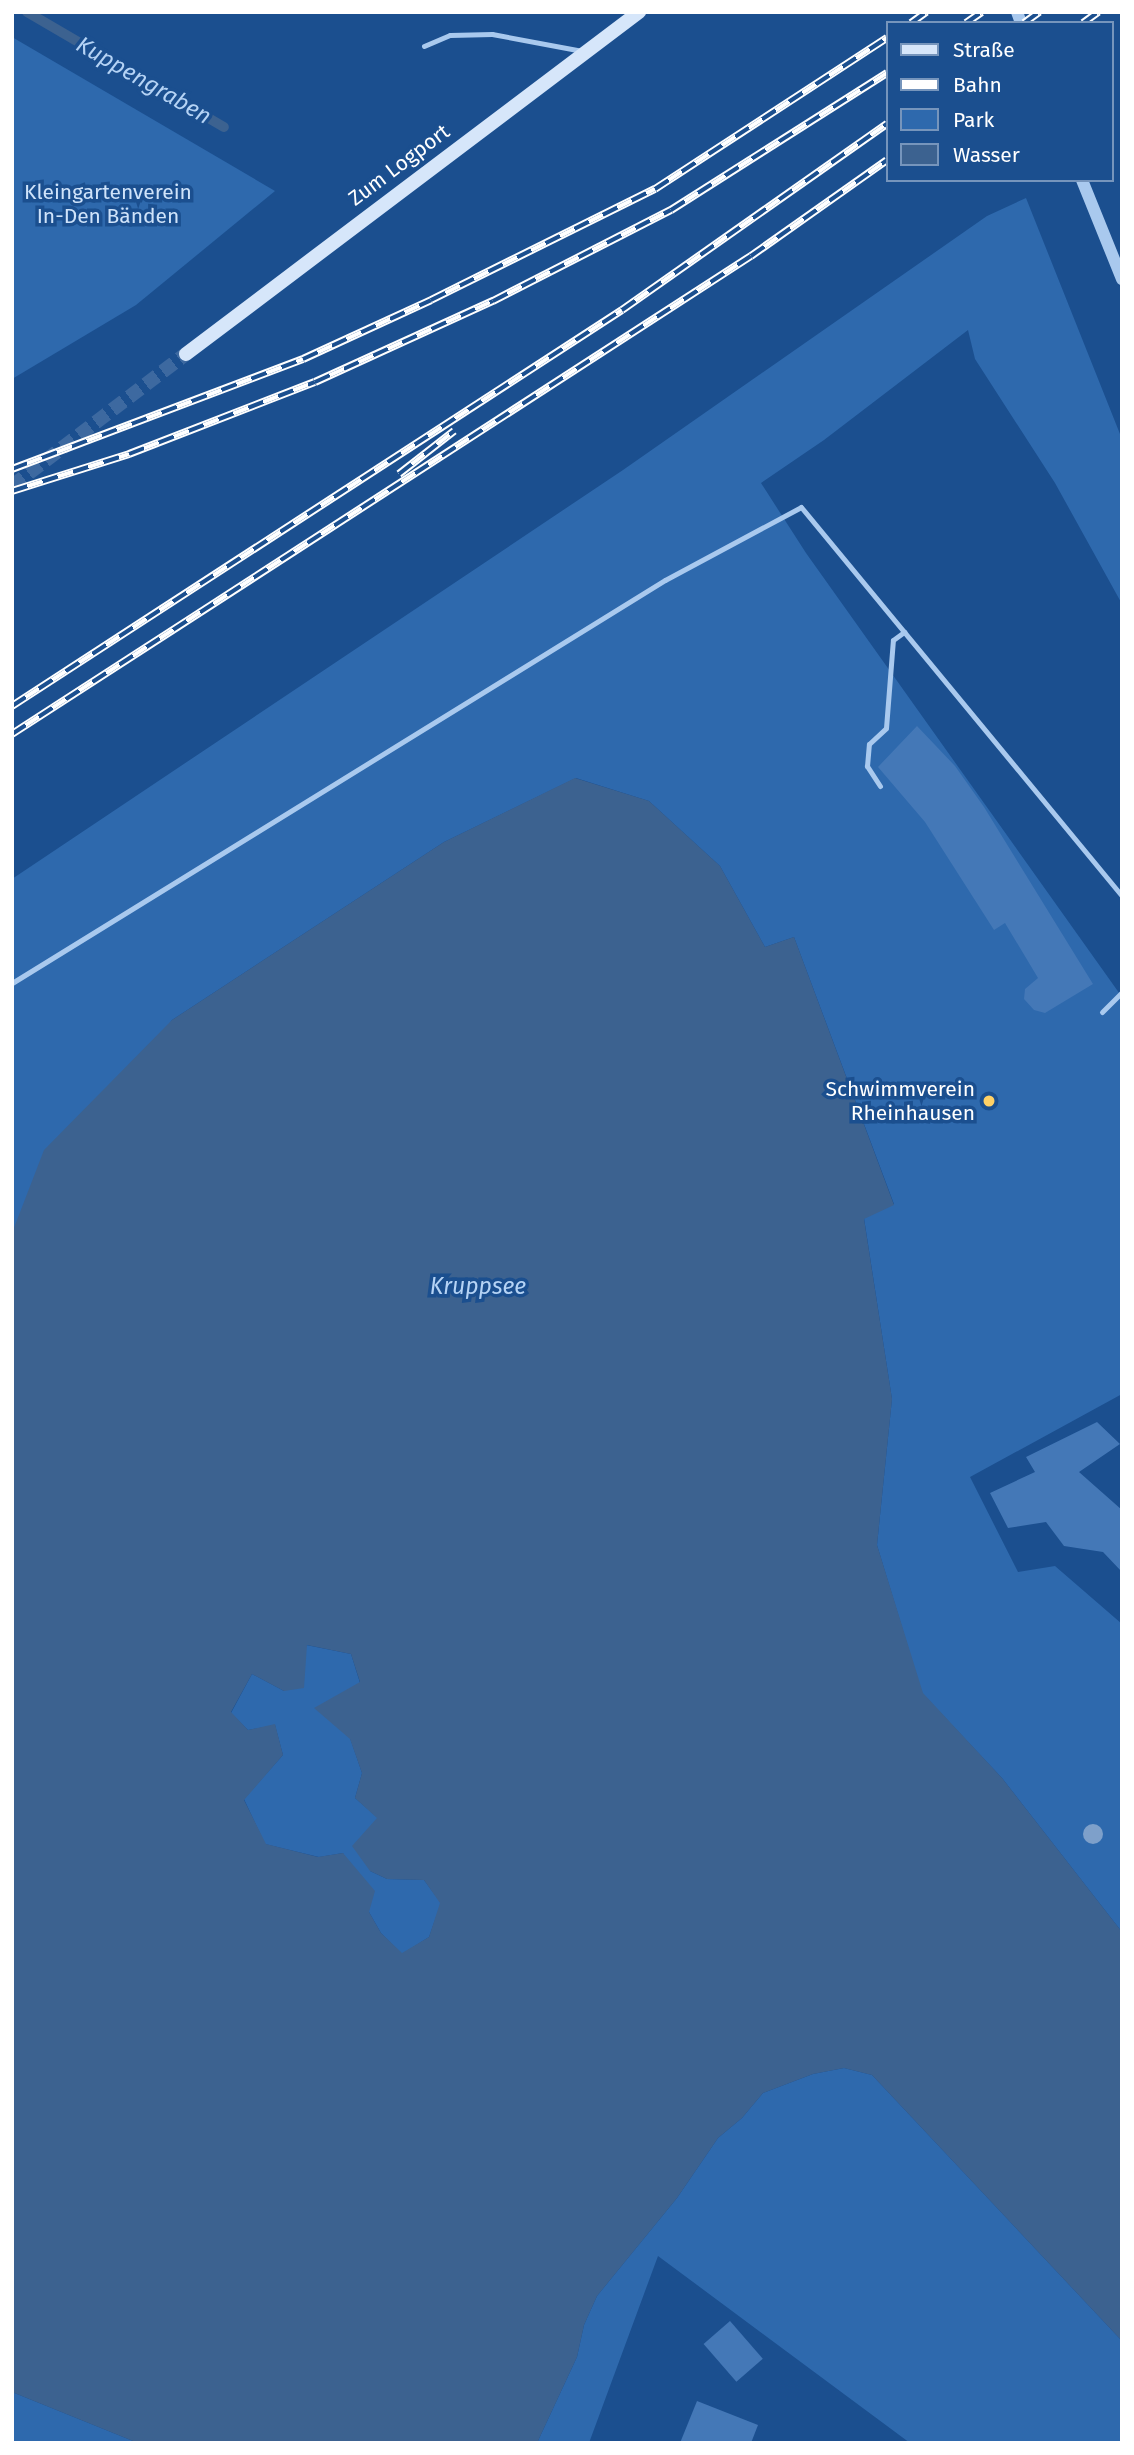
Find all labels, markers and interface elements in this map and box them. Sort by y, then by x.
legend [886,21,1113,182]
water label: Kuppengraben [72,30,216,130]
text: Straße [953,37,1015,63]
text: Bahn [953,72,1002,98]
text: Park [953,107,994,133]
street label: Zum Logport [344,119,454,211]
text: Wasser [953,142,1020,168]
park label: Kleingartenverein In-Den Bänden [24,179,192,229]
place label: Schwimmverein Rheinhausen [826,1076,975,1126]
marker: Schwimmverein Rheinhausen [981,1093,997,1109]
water label: Kruppsee [430,1272,526,1300]

